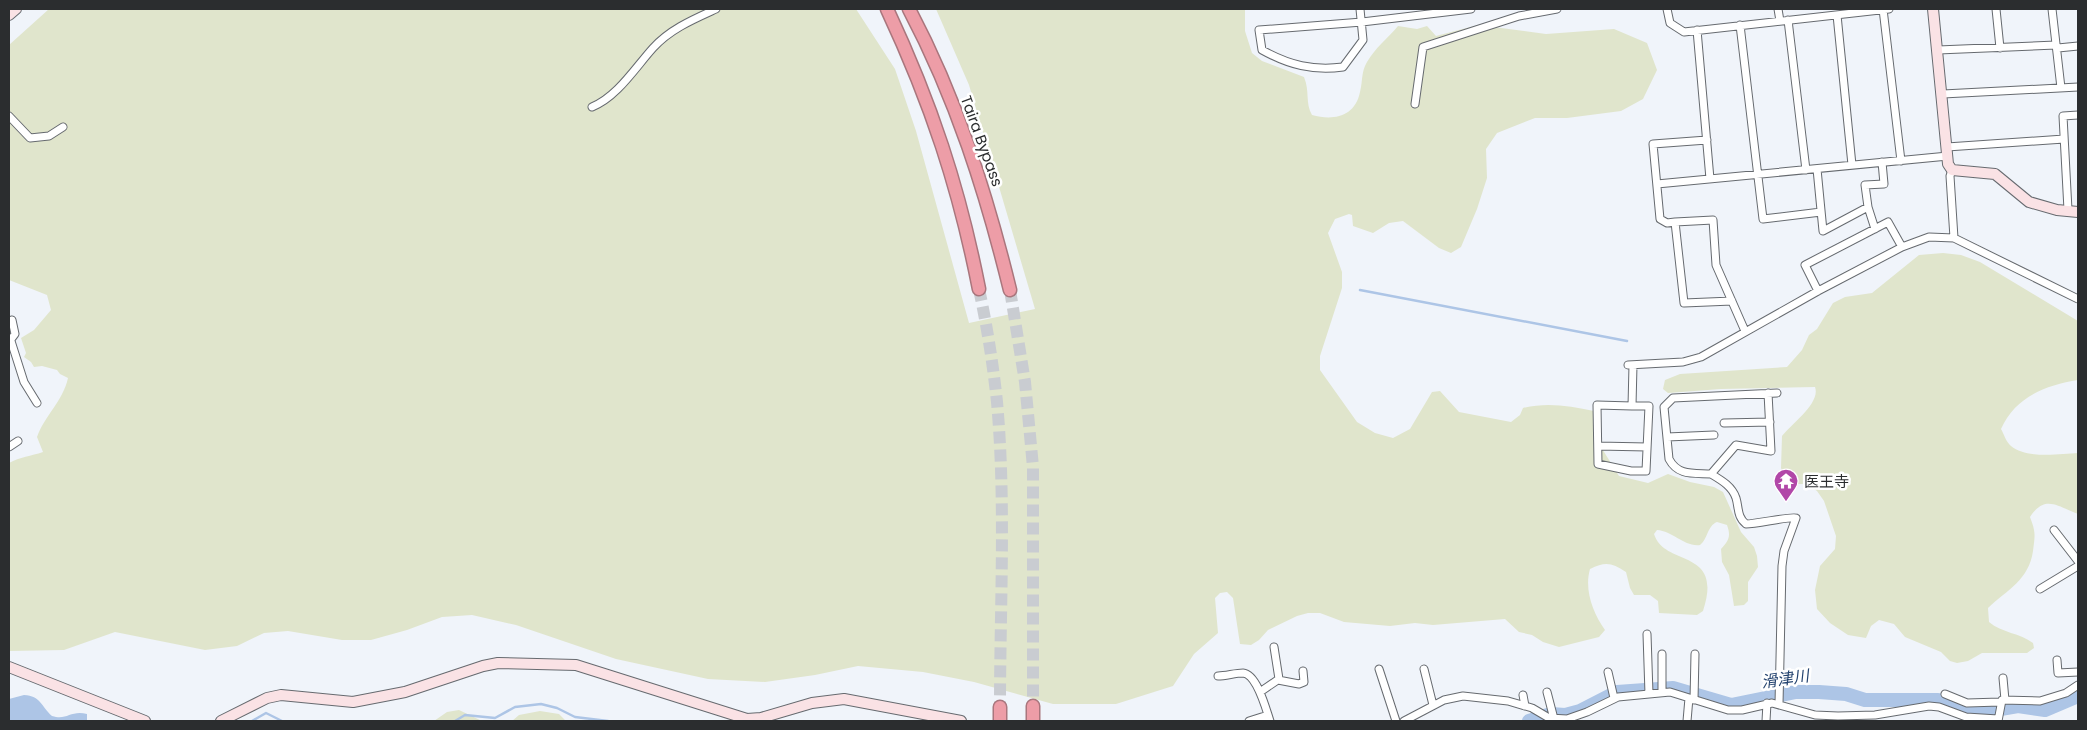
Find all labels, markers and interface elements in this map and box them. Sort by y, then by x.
street label: Taira Bypass [956,93,1008,190]
temple icon: 医王寺 [1773,468,1799,502]
place label: 医王寺 [1804,471,1849,492]
water label: 滑津川 [1760,664,1812,694]

